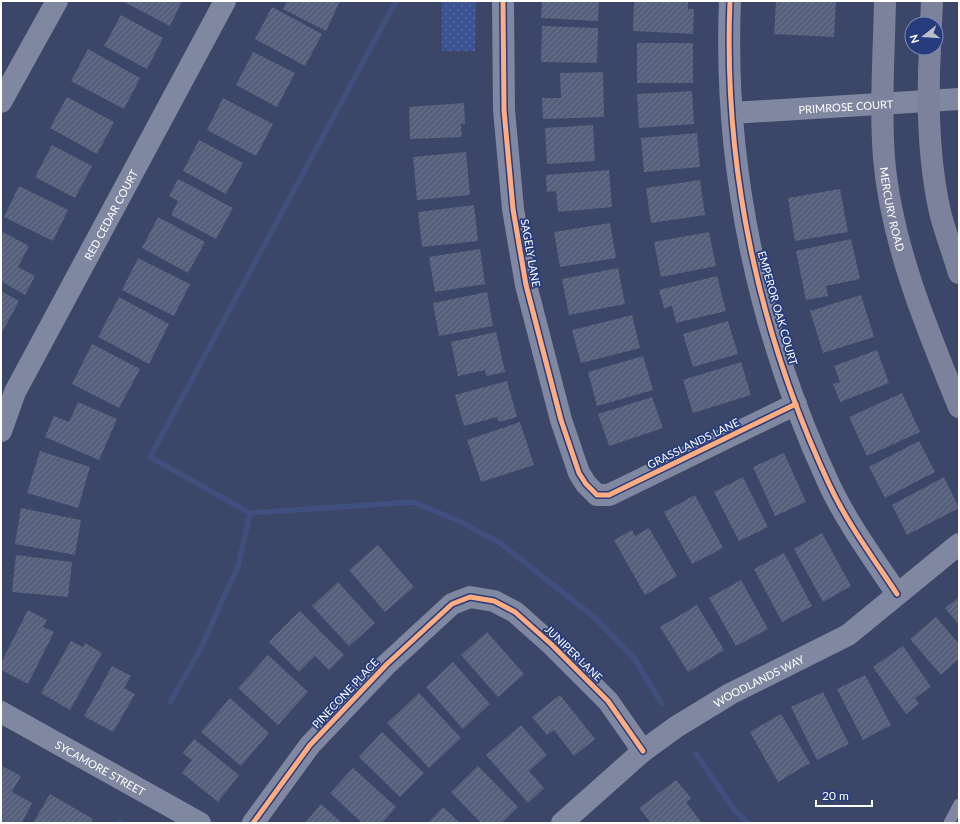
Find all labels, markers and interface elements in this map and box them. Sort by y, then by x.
north arrow [904,16,944,56]
text: N [907,33,921,45]
street label: PRIMROSE COURT [798,97,894,115]
street label: MERCURY ROAD [878,166,908,253]
street label: RED CEDAR COURT [81,167,140,262]
street label: SAGELY LANE [519,218,543,288]
street label: EMPEROR OAK COURT [755,249,801,367]
street label: GRASSLANDS LANE [645,415,741,471]
street label: JUNIPER LANE [543,622,605,684]
street label: WOODLANDS WAY [711,652,806,709]
street label: PINECONE PLACE [309,655,381,731]
street label: SYCAMORE STREET [53,737,148,798]
scale bar [816,782,872,808]
text: 20 m [822,788,849,803]

